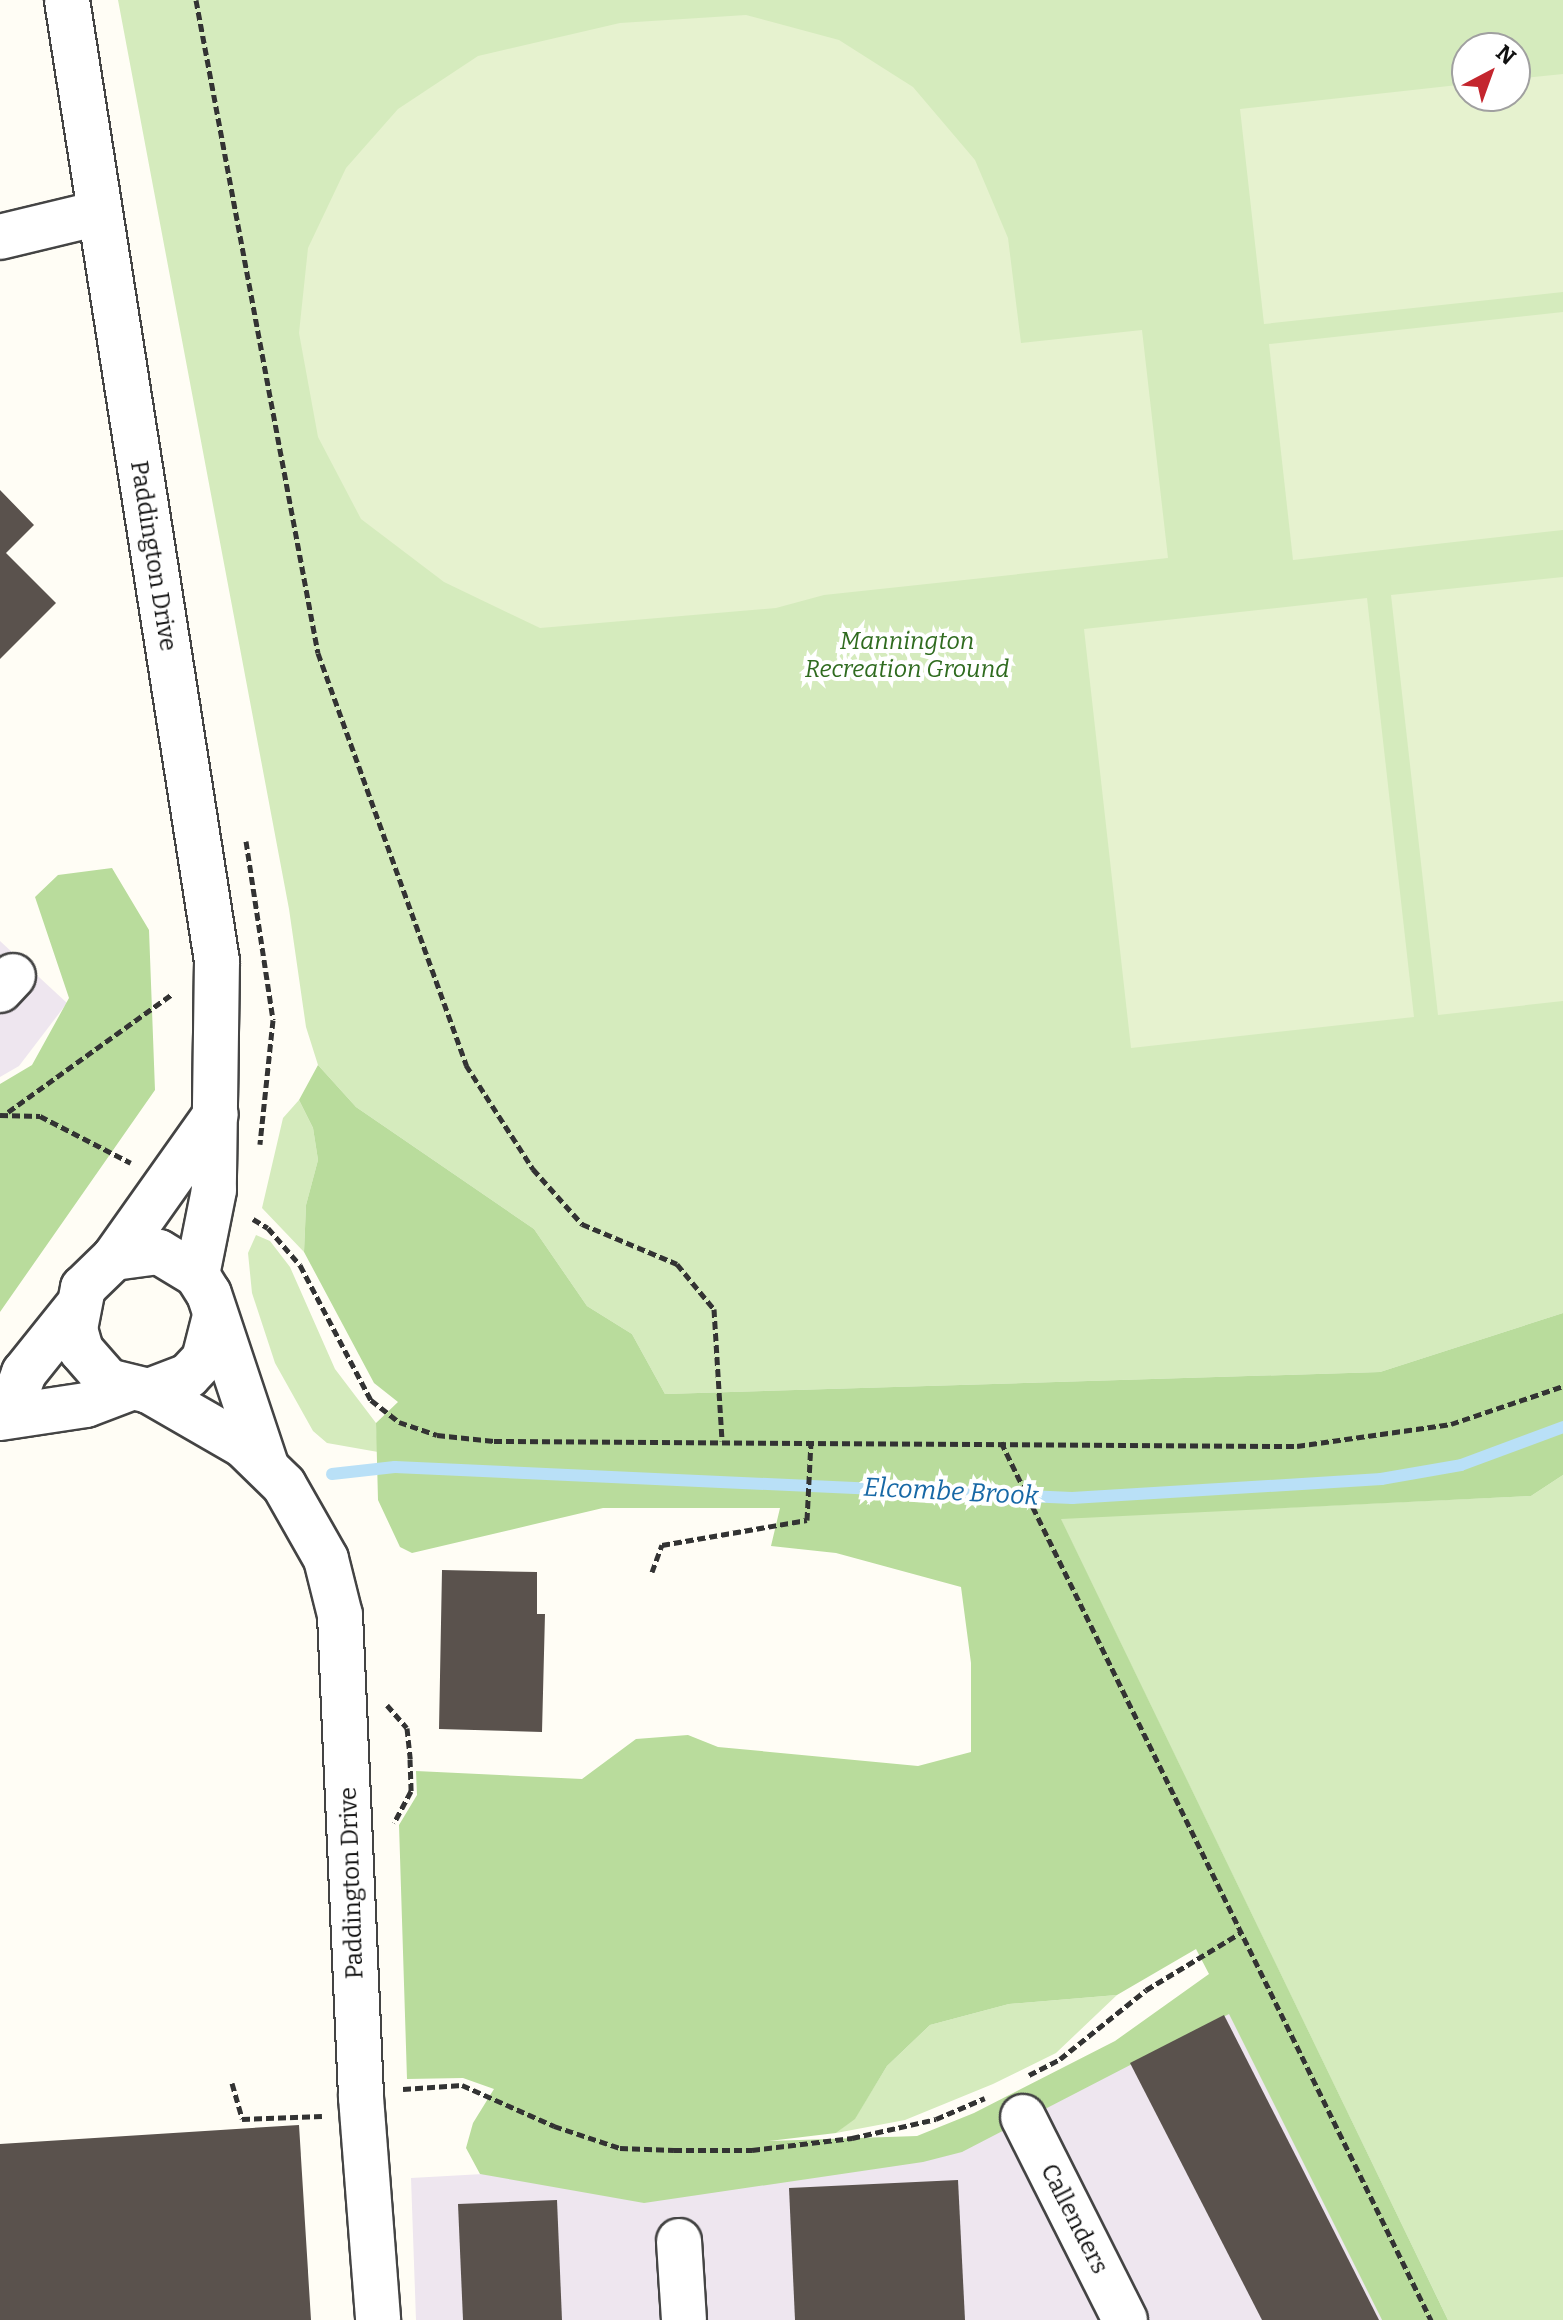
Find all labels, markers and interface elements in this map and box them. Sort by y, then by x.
north arrow [1451,32,1531,112]
text: N [1490,39,1521,71]
street label: Paddington Drive [124,459,182,653]
park label: Mannington Recreation Ground [805,628,1009,684]
water label: Elcombe Brook [863,1472,1039,1512]
street label: Paddington Drive [334,1786,370,1980]
street label: Callenders [1034,2159,1114,2279]

